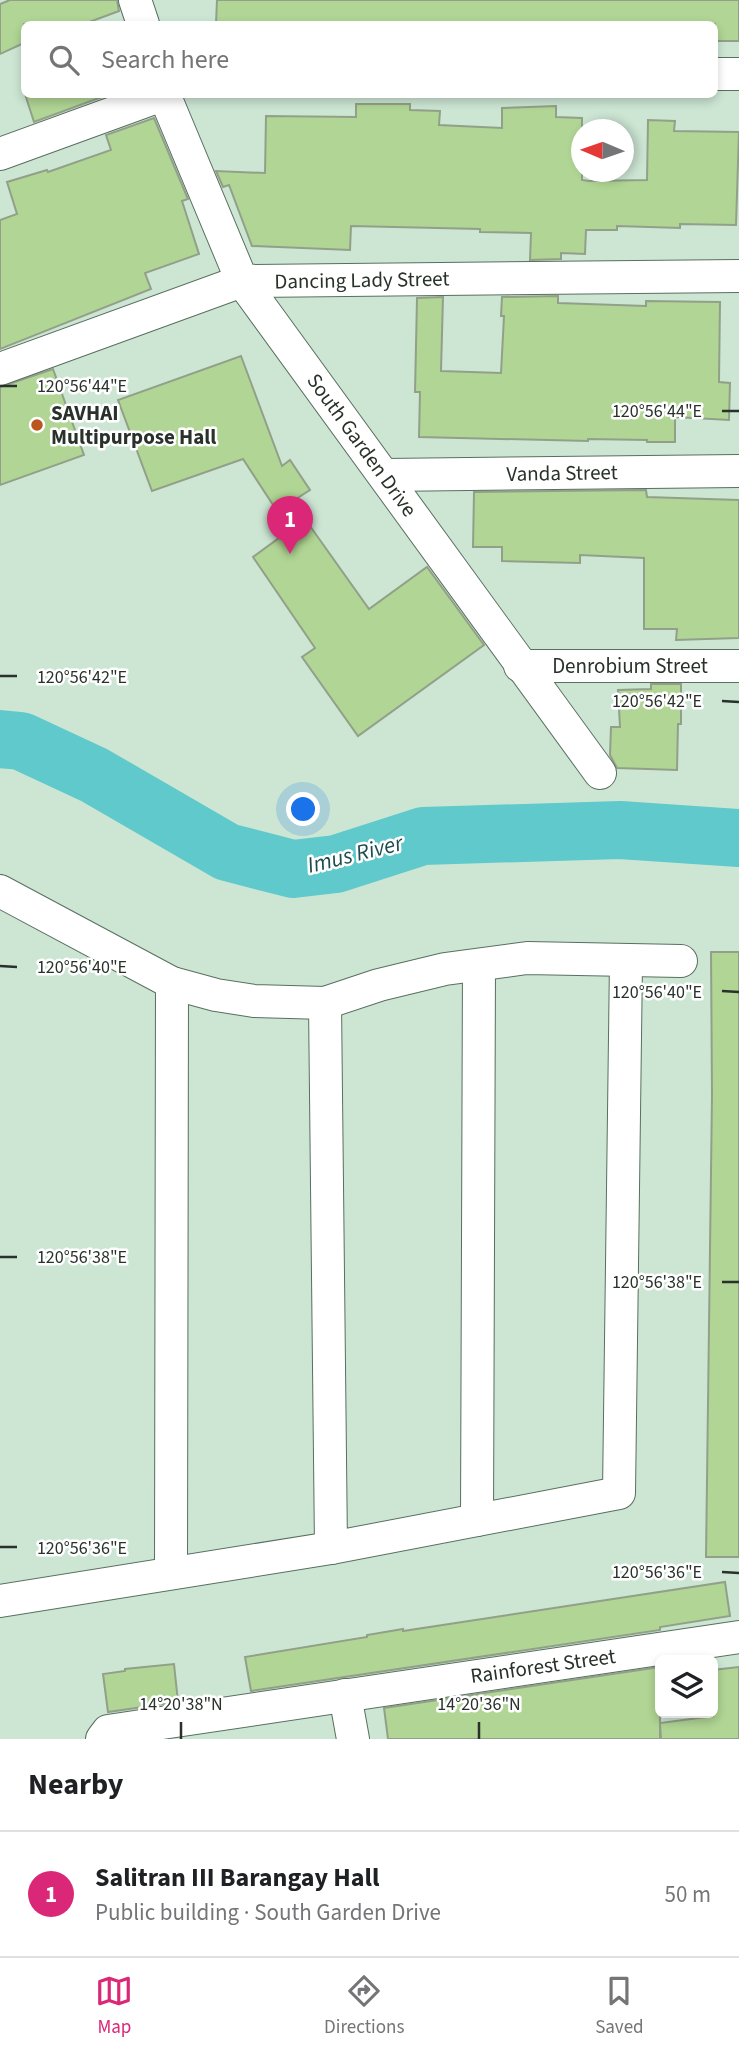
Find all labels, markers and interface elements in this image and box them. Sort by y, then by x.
search box [21,21,718,98]
icon: search [45,41,83,79]
text: Search here [101,41,229,78]
north arrow [571,119,634,182]
street label: Dancing Lady Street [274,263,450,297]
street label: South Garden Drive [300,367,424,523]
text: 120°56'44"E [37,374,127,399]
place label: SAVHAI Multipurpose Hall [51,398,216,452]
text: 120°56'44"E [612,399,702,424]
marker: SAVHAI Multipurpose Hall [29,417,45,433]
street label: Vanda Street [506,457,618,489]
pin: 1 [267,496,313,554]
street label: Denrobium Street [552,651,708,681]
text: 120°56'42"E [37,665,127,690]
text: 120°56'42"E [612,689,702,714]
your location [286,792,320,826]
water label: Imus River [304,826,407,882]
text: 120°56'40"E [37,955,127,980]
text: 120°56'40"E [612,980,702,1005]
text: 120°56'38"E [37,1245,127,1270]
text: 120°56'38"E [612,1270,702,1295]
text: 120°56'36"E [37,1536,127,1561]
text: 120°56'36"E [612,1560,702,1585]
street label: Rainforest Street [469,1641,617,1691]
map controls [655,1655,718,1718]
button: layers [655,1655,718,1718]
text: 14°20'38"N [139,1692,223,1717]
text: 14°20'36"N [437,1692,521,1717]
text: Nearby [28,1763,123,1806]
text: Salitran III Barangay Hall [95,1859,379,1896]
text: 1 [45,1878,57,1911]
text: 50 m [664,1878,711,1911]
text: Public building · South Garden Drive [95,1896,441,1929]
tab: Map [95,1972,133,2041]
tab: Directions [324,1972,404,2041]
tab: Saved [595,1972,644,2041]

